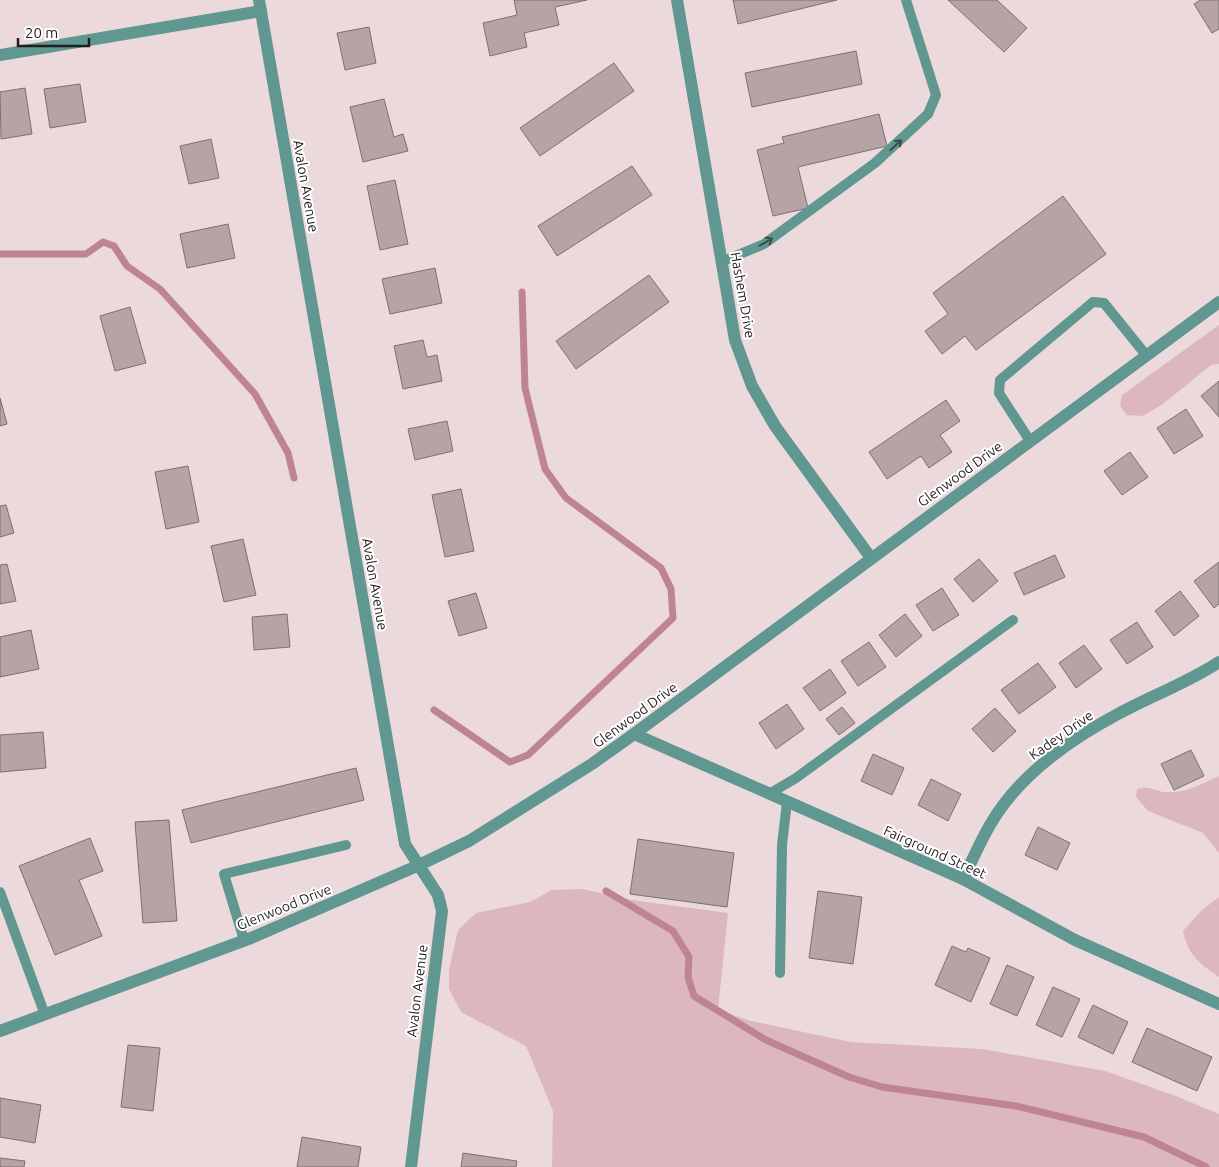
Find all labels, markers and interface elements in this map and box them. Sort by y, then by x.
scale bar [18,15,89,47]
text: 20 m [25,24,58,41]
street label: Avalon Avenue [290,139,322,233]
one-way arrow [889,139,902,151]
one-way arrow [758,237,772,247]
street label: Hashem Drive [728,251,758,339]
street label: Glenwood Drive [915,438,1005,510]
street label: Avalon Avenue [359,537,391,631]
street label: Glenwood Drive [590,679,680,751]
street label: Kadey Drive [1026,707,1096,763]
street label: Fairground Street [881,822,989,882]
street label: Glenwood Drive [234,881,334,933]
street label: Avalon Avenue [403,944,431,1038]

